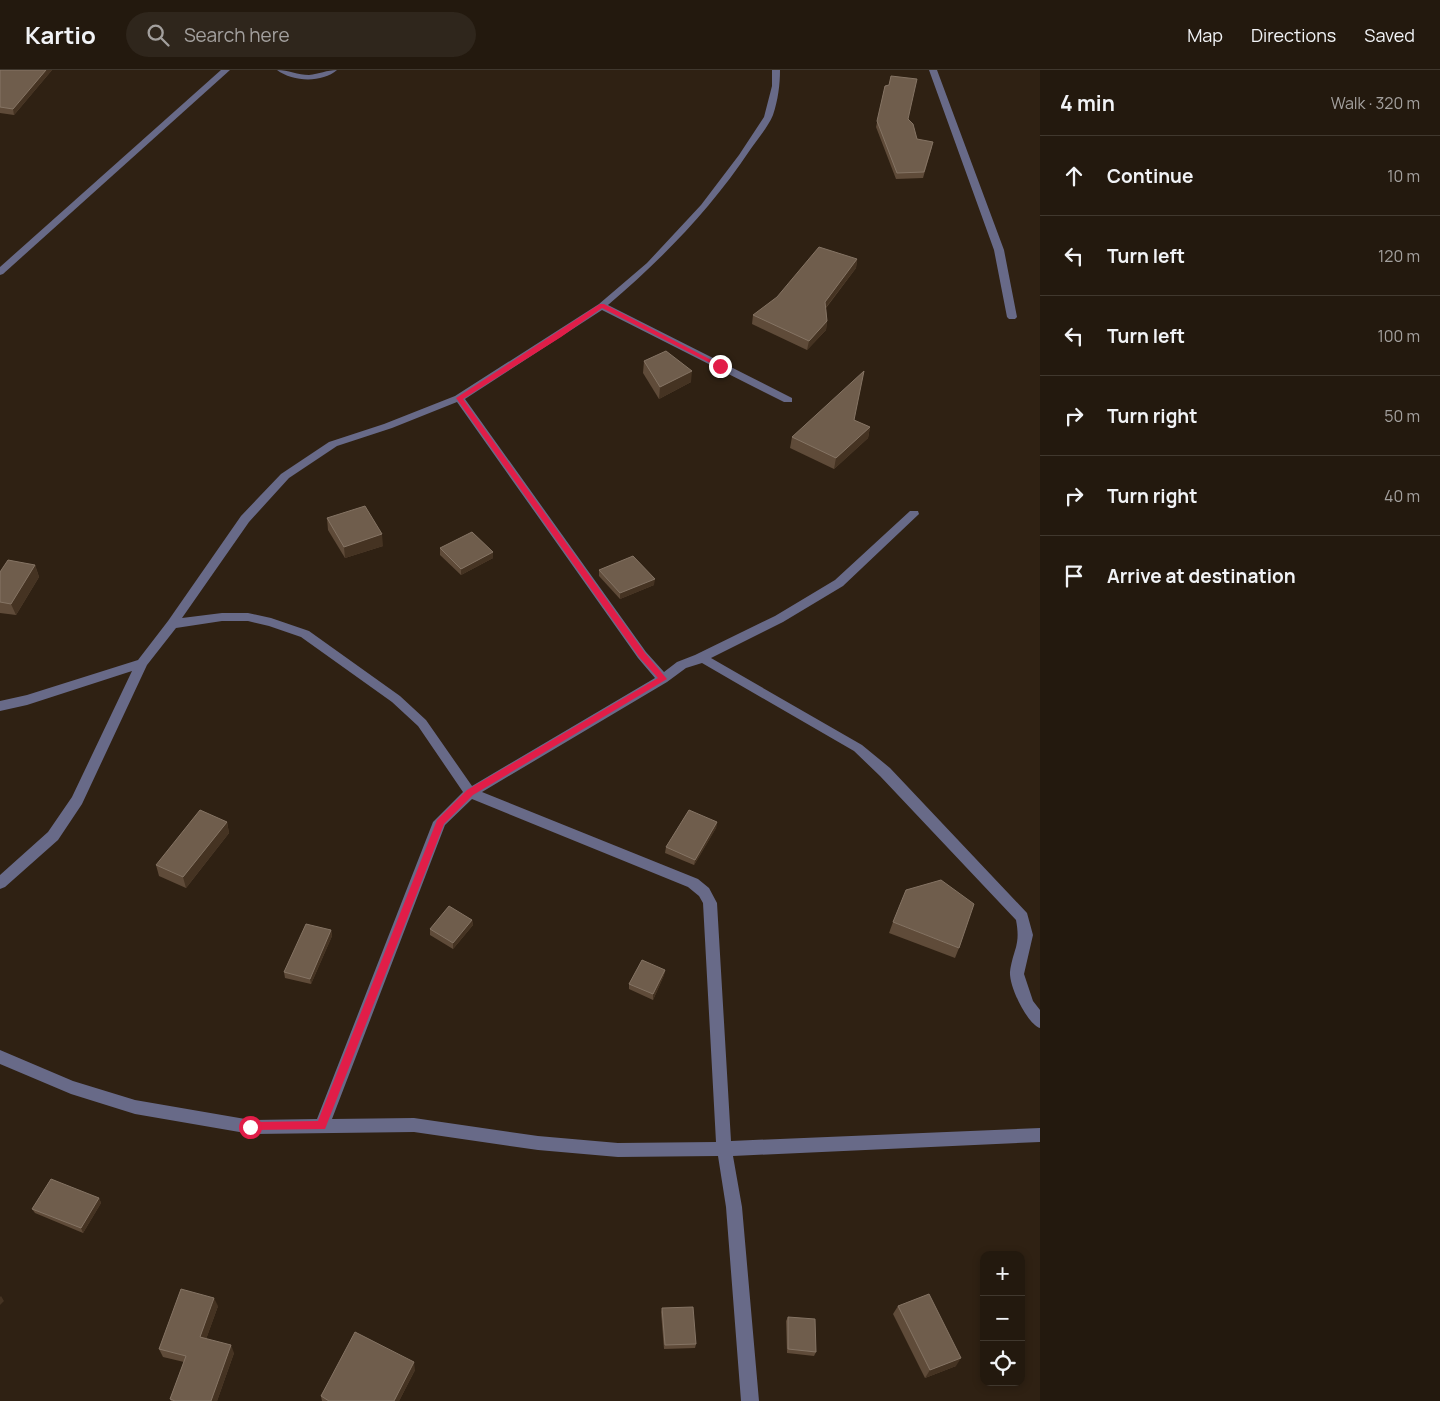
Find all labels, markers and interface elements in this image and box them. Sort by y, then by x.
search box [126,12,476,57]
text: Kartio [25,18,96,51]
icon: search [144,21,172,49]
text: Search here [184,22,290,48]
text: Map [1187,23,1223,47]
text: Directions [1251,23,1336,47]
text: Saved [1364,23,1415,47]
text: 4 min [1060,89,1115,117]
text: Walk · 320 m [1331,92,1420,114]
icon: ahead [1060,162,1088,190]
text: Continue [1107,163,1193,189]
text: 10 m [1387,165,1420,187]
icon: left [1060,242,1088,270]
text: Turn left [1107,243,1185,269]
text: 120 m [1378,245,1420,267]
icon: left [1060,322,1088,350]
text: Turn left [1107,323,1185,349]
text: 100 m [1377,325,1420,347]
route end [709,355,732,378]
icon: right [1060,402,1088,430]
text: Turn right [1107,403,1197,429]
text: 50 m [1384,405,1420,427]
icon: right [1060,482,1088,510]
text: Turn right [1107,483,1197,509]
text: 40 m [1384,485,1420,507]
icon: arrive [1060,562,1088,590]
text: Arrive at destination [1107,563,1296,589]
route start [239,1116,262,1139]
map controls [980,1251,1025,1386]
button: + [980,1251,1025,1296]
button: − [980,1296,1025,1341]
button: locate [980,1341,1025,1386]

